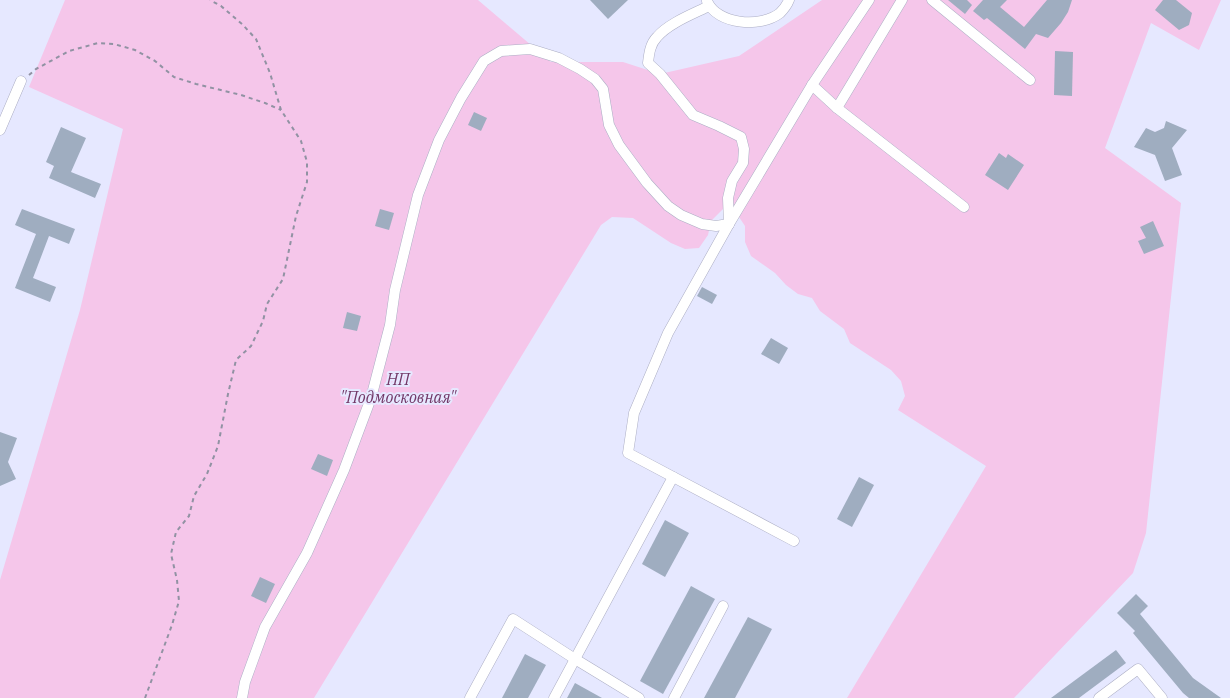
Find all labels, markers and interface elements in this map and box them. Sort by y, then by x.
park label: НП "Подмосковная" [340,369,458,407]

